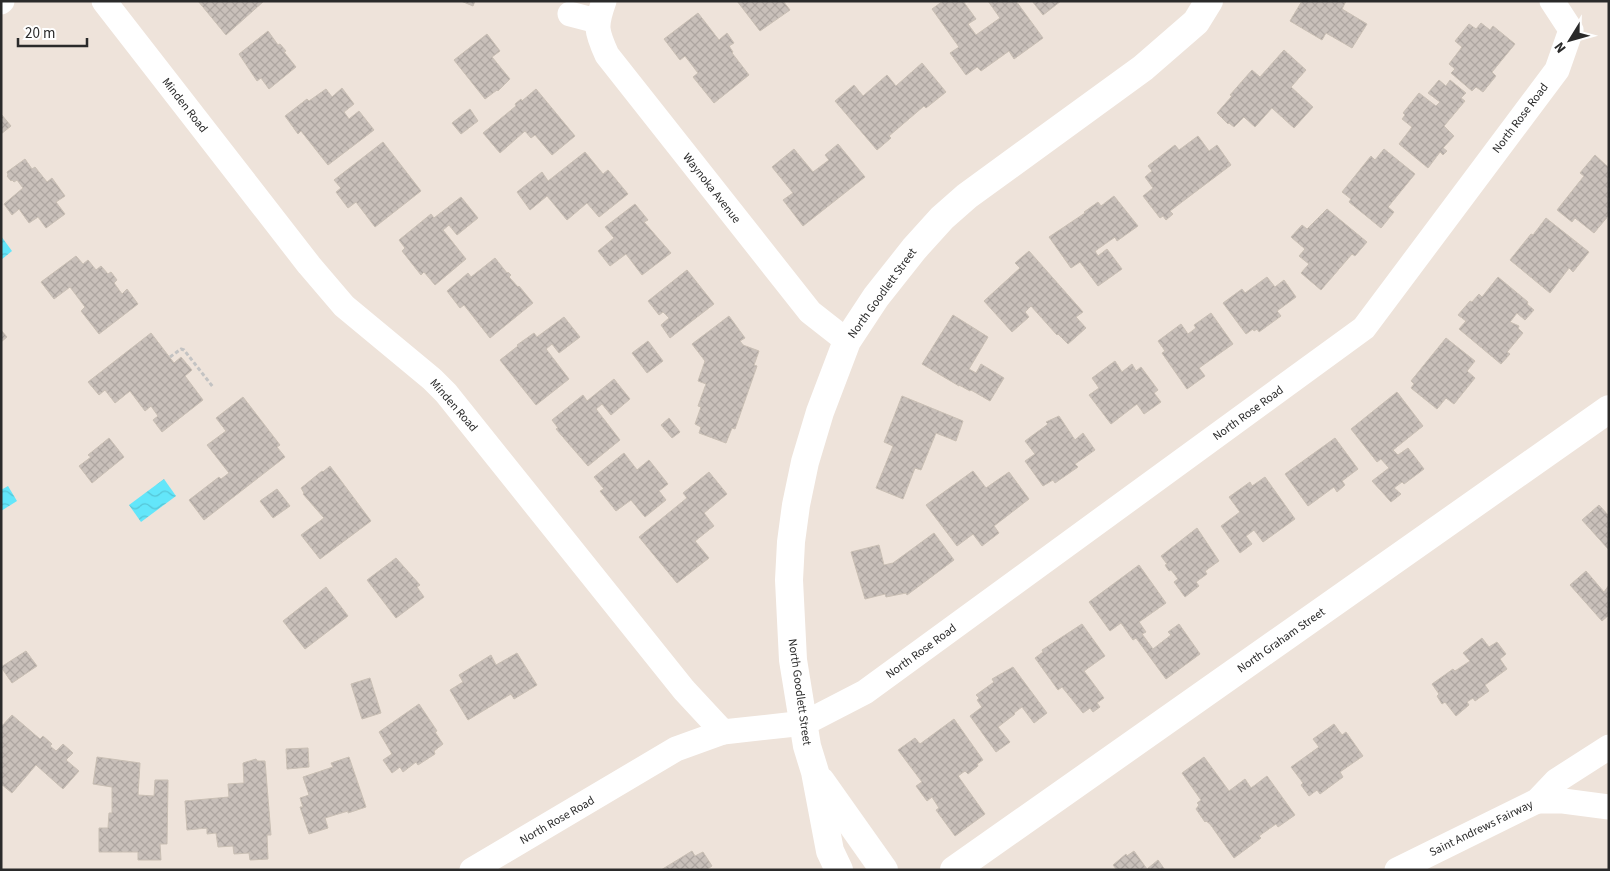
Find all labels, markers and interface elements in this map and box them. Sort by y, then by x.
scale bar [18,15,86,47]
north arrow [1545,15,1595,65]
text: 20 m [25,23,55,44]
text: N [1550,37,1571,57]
street label: Minden Road [158,74,211,136]
street label: North Rose Road [1488,80,1552,157]
street label: Waynoka Avenue [679,149,745,227]
street label: North Goodlett Street [844,245,921,342]
street label: Minden Road [426,375,482,436]
street label: North Rose Road [1209,382,1287,445]
street label: North Graham Street [1234,604,1329,677]
street label: North Rose Road [882,620,960,683]
street label: North Goodlett Street [784,638,815,747]
street label: North Rose Road [517,792,598,849]
street label: Saint Andrews Fairway [1427,796,1536,861]

